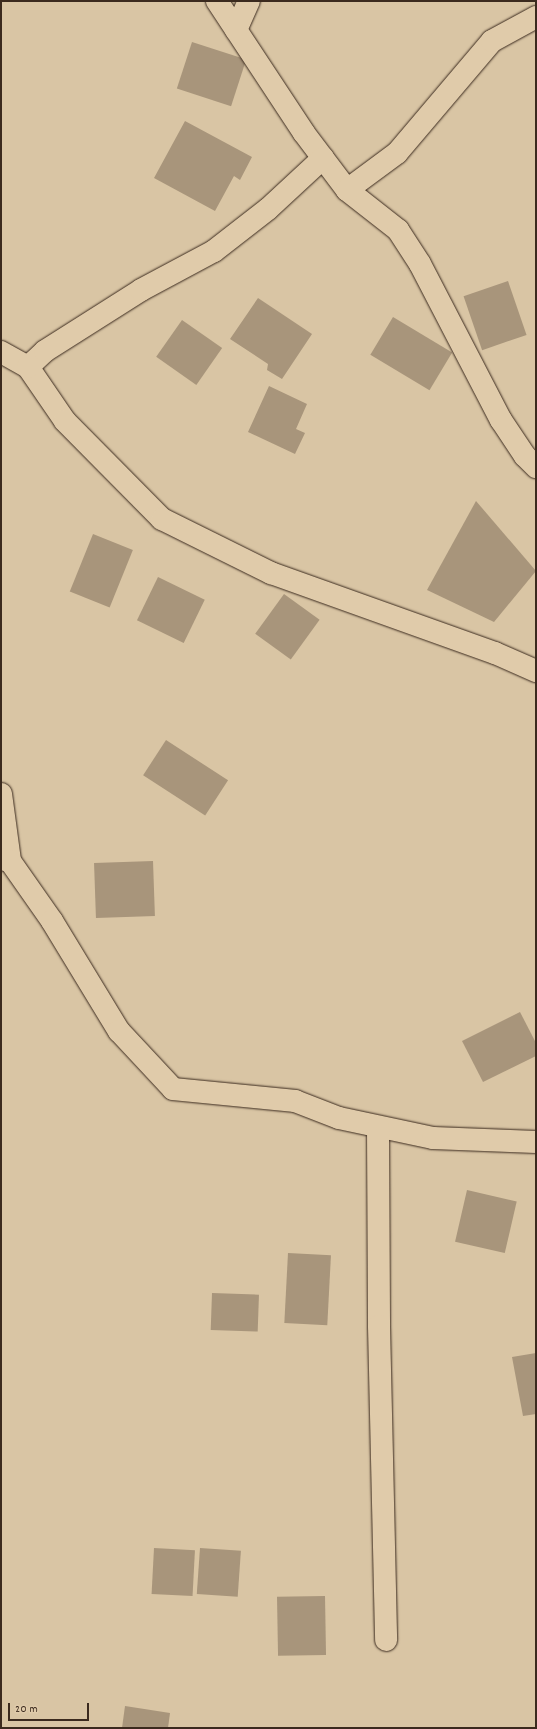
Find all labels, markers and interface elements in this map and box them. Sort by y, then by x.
scale bar [10,1695,91,1721]
text: 20 m [15,1701,38,1718]

